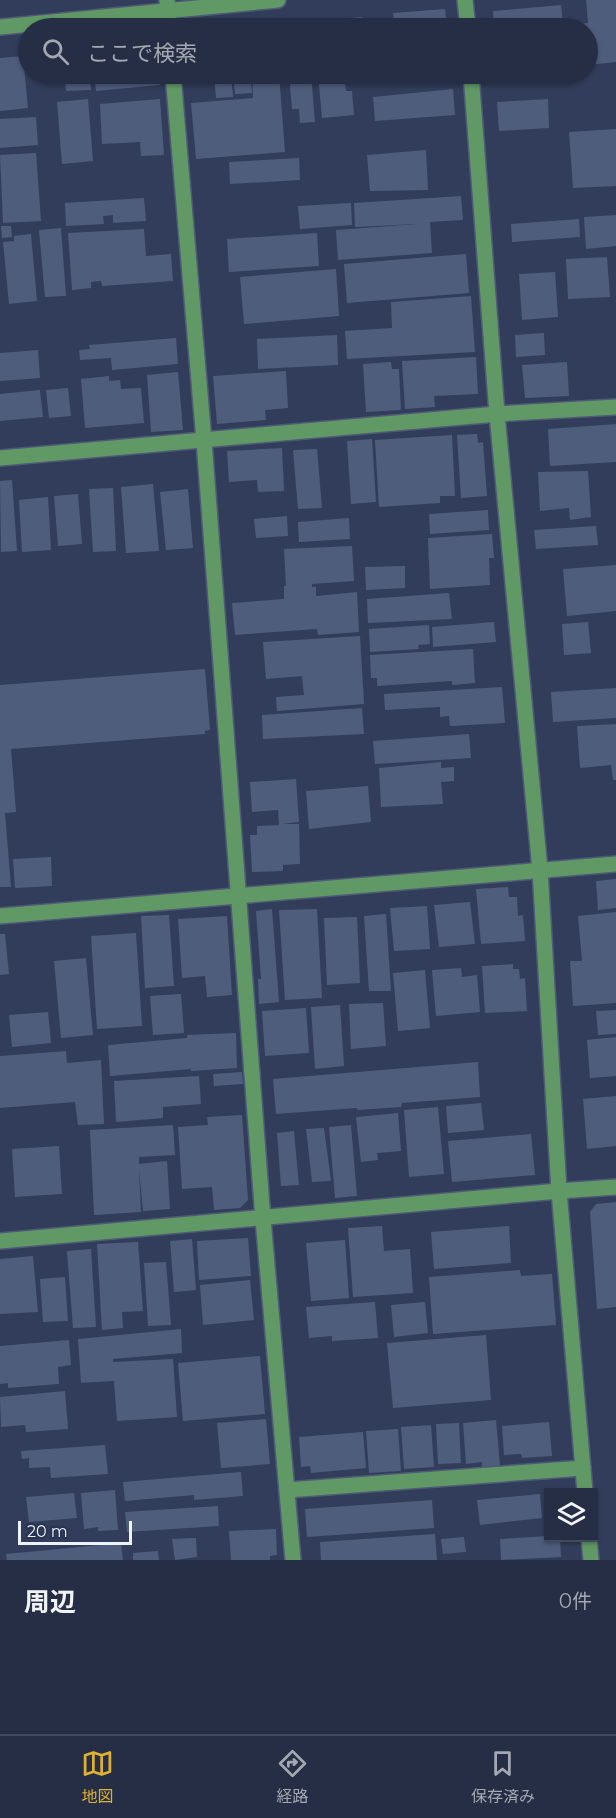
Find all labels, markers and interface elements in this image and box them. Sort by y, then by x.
search box [18,18,598,84]
icon: search [39,35,72,68]
text: ここで検索 [87,40,197,67]
map controls [544,1488,598,1542]
button: layers [544,1488,598,1542]
scale bar [18,1518,132,1546]
text: 20 m [27,1522,68,1541]
text: 周辺 [24,1586,76,1618]
text: 0件 [559,1589,592,1613]
tab: 地図 [81,1747,114,1807]
tab: 経路 [276,1747,309,1807]
tab: 保存済み [471,1747,535,1807]

